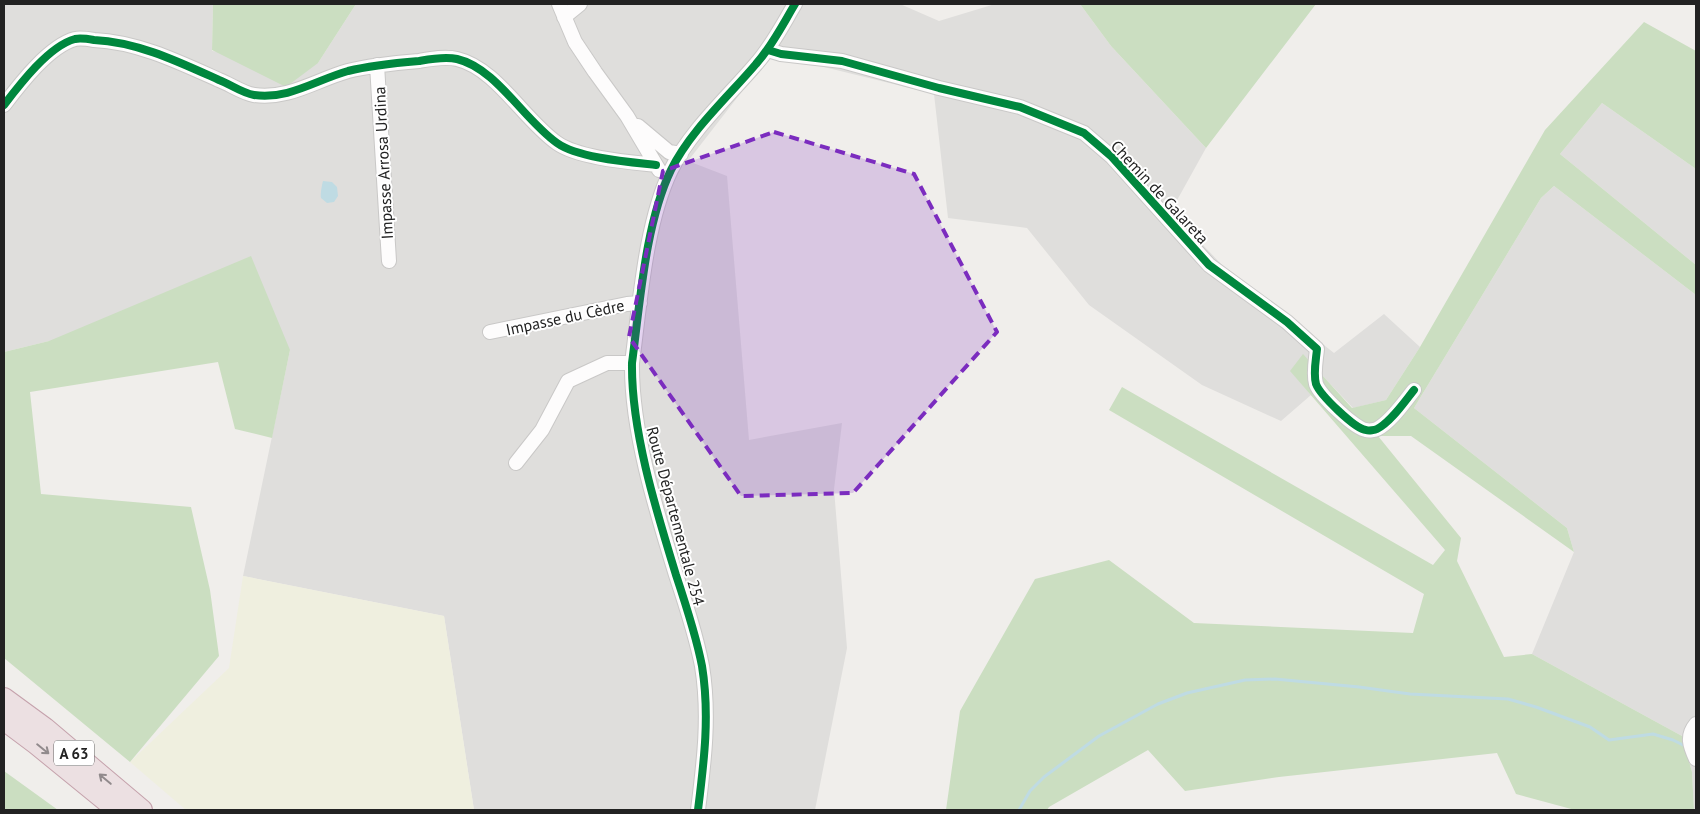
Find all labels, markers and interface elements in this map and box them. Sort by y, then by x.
street label: Impasse Arrosa Urdina [369,86,397,240]
street label: Chemin de Galareta [1107,136,1213,248]
street label: Impasse du Cèdre [504,295,626,339]
street label: Route Départementale 254 [642,424,710,608]
road number: A 63 [54,740,94,766]
one-way arrow [36,744,49,755]
one-way arrow [99,773,112,784]

